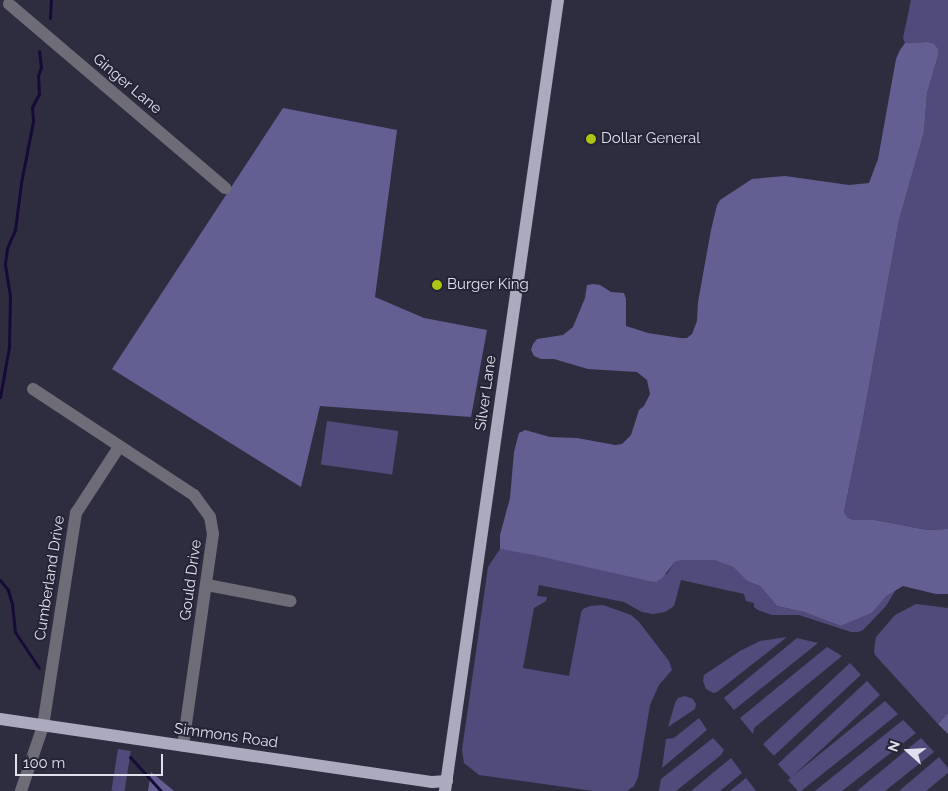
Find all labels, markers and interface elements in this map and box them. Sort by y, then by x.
street label: Ginger Lane [89,50,165,118]
place label: Dollar General [601,130,701,148]
marker: Dollar General [585,133,597,145]
place label: Burger King [447,276,529,294]
marker: Burger King [431,279,443,291]
street label: Silver Lane [472,354,500,432]
street label: Cumberland Drive [31,514,69,642]
street label: Gould Drive [176,538,206,622]
street label: Simmons Road [173,720,279,752]
north arrow [883,726,933,776]
text: N [885,738,903,754]
scale bar [18,744,165,776]
text: 100 m [23,754,65,772]

